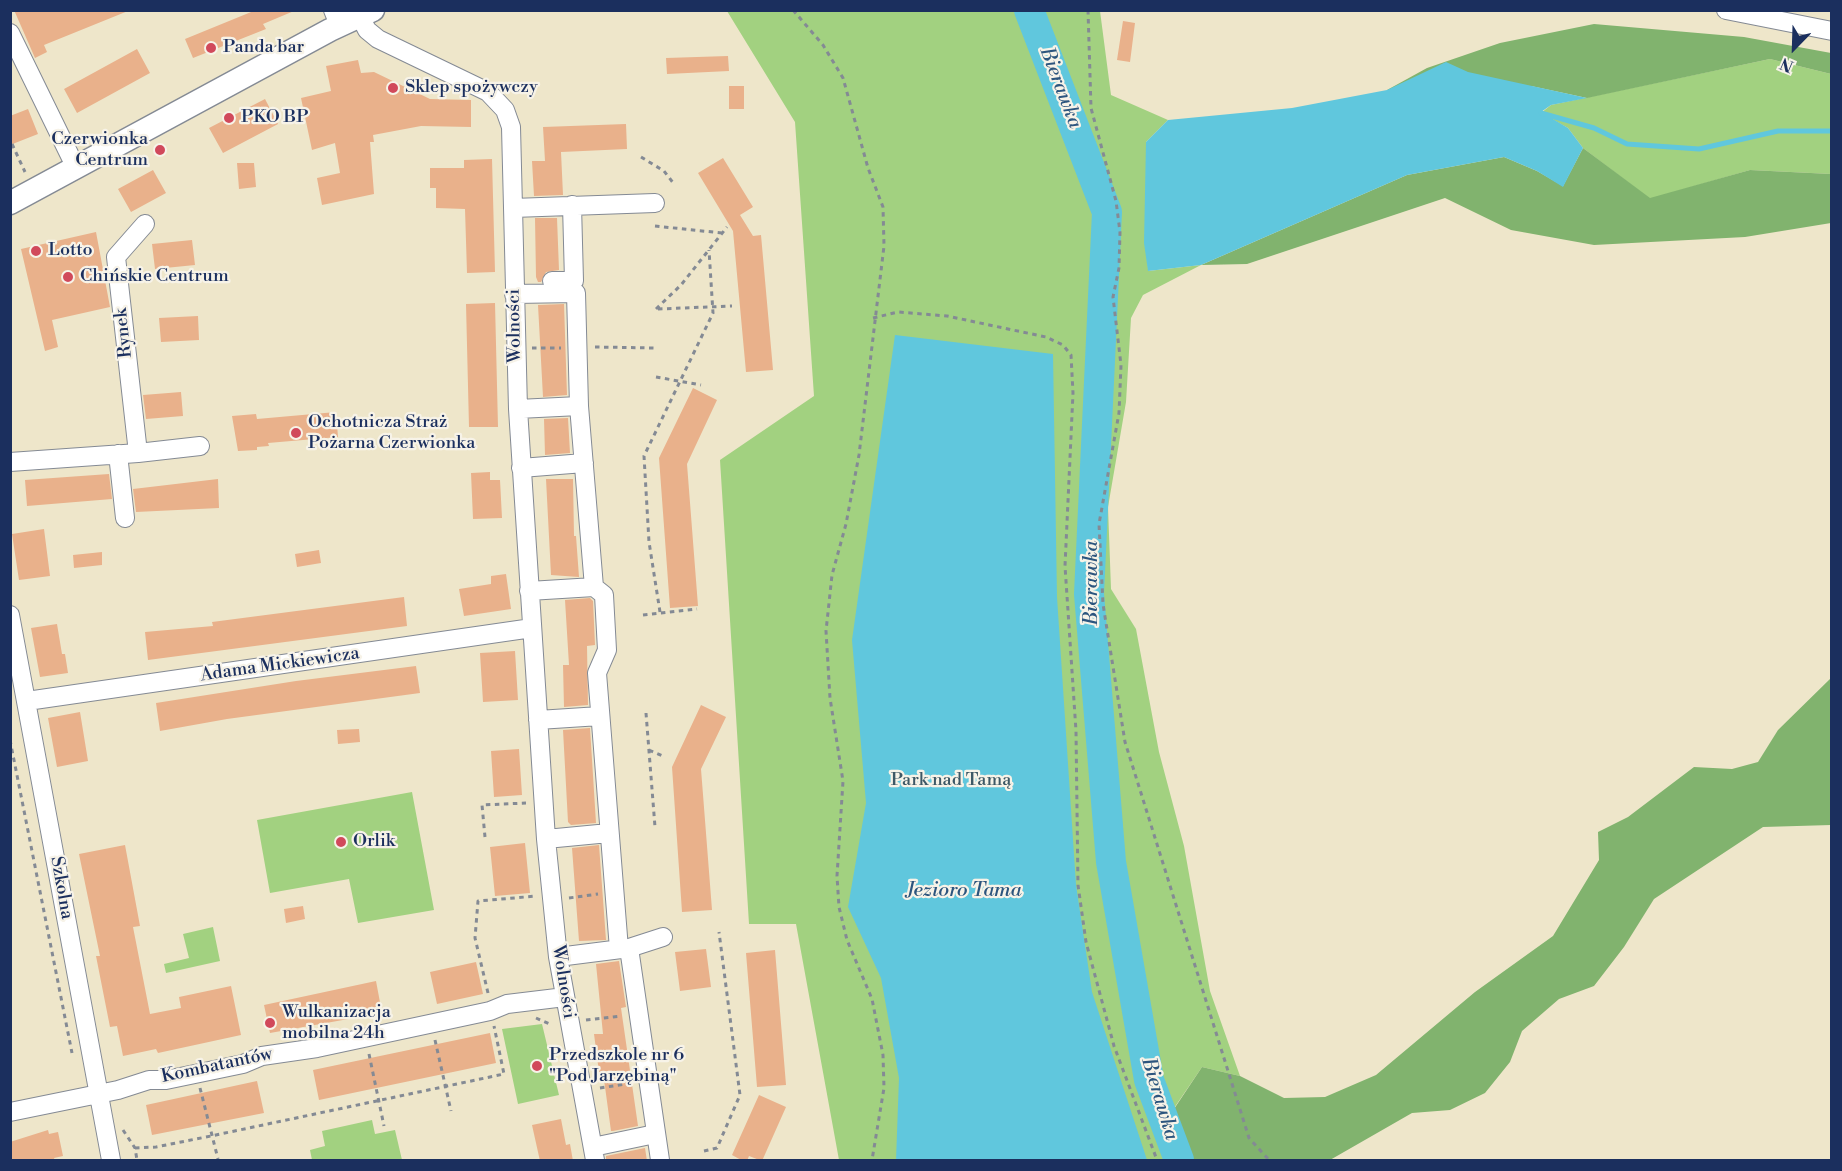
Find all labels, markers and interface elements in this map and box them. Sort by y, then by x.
north arrow [1764,18,1824,78]
place label: Panda bar [223,37,304,59]
marker: Panda bar [204,41,218,55]
water label: Bierawka [1034,44,1086,132]
text: N [1777,53,1797,76]
place label: Sklep spożywczy [405,77,538,99]
marker: Sklep spożywczy [386,81,400,95]
place label: PKO BP [241,107,309,129]
marker: PKO BP [222,111,236,125]
place label: Czerwionka Centrum [51,129,148,172]
marker: Czerwionka Centrum [153,143,167,157]
place label: Lotto [48,240,93,262]
marker: Lotto [29,244,43,258]
place label: Chińskie Centrum [80,266,229,288]
marker: Chińskie Centrum [61,270,75,284]
street label: Wolności [504,289,526,363]
street label: Rynek [111,307,137,359]
place label: Ochotnicza Straż Pożarna Czerwionka [308,412,475,454]
marker: Ochotnicza Straż Pożarna Czerwionka [289,426,303,440]
water label: Bierawka [1080,541,1104,625]
street label: Adama Mickiewicza [199,643,361,687]
park label: Park nad Tamą [891,770,1011,792]
place label: Orlik [353,831,395,853]
marker: Orlik [334,835,348,849]
street label: Szkolna [45,855,77,921]
water label: Jezioro Tama [906,879,1022,903]
street label: Wolności [547,944,579,1020]
place label: Wulkanizacja mobilna 24h [282,1002,391,1044]
marker: Wulkanizacja mobilna 24h [263,1016,277,1030]
street label: Kombatantów [159,1044,275,1088]
place label: Przedszkole nr 6 "Pod Jarzębiną" [549,1045,684,1088]
water label: Bierawka [1135,1055,1183,1143]
marker: Przedszkole nr 6 "Pod Jarzębiną" [530,1059,544,1073]

